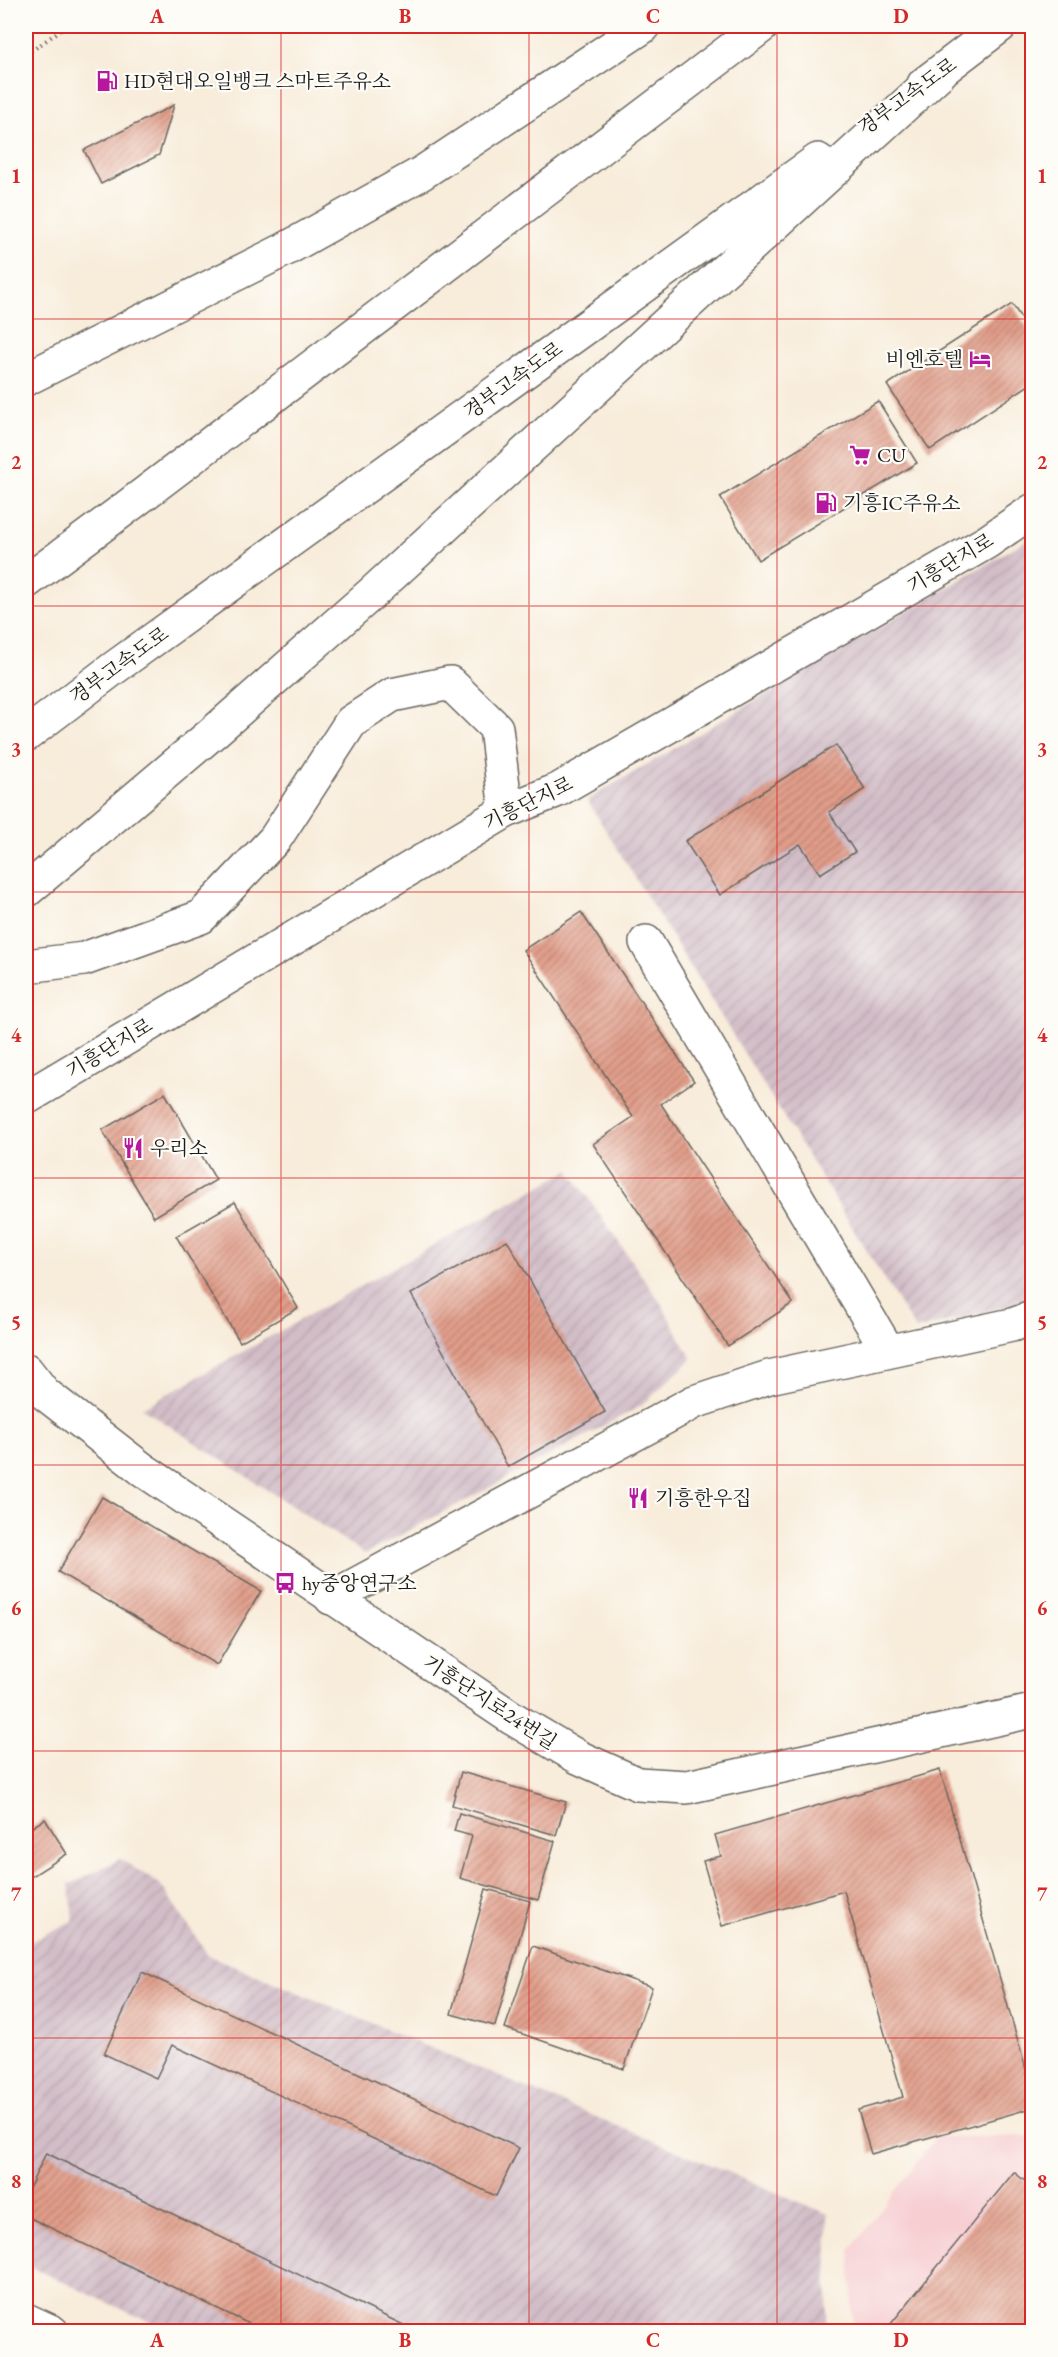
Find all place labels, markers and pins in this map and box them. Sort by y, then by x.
place label: HD현대오일뱅크 스마트주유소 [124,68,391,94]
fuel station icon: HD현대오일뱅크 스마트주유소 [95,69,119,93]
place label: 비엔호텔 [886,346,963,372]
hotel icon: 비엔호텔 [968,347,992,371]
place label: CU [877,442,906,468]
supermarket icon: CU [848,443,872,467]
place label: 기흥IC주유소 [843,490,961,516]
fuel station icon: 기흥IC주유소 [814,491,838,515]
place label: 우리소 [150,1135,208,1161]
restaurant icon: 우리소 [121,1136,145,1160]
place label: 기흥한우집 [655,1485,752,1511]
restaurant icon: 기흥한우집 [626,1486,650,1510]
place label: hy중앙연구소 [302,1570,417,1596]
bus stop icon: hy중앙연구소 [273,1571,297,1595]

